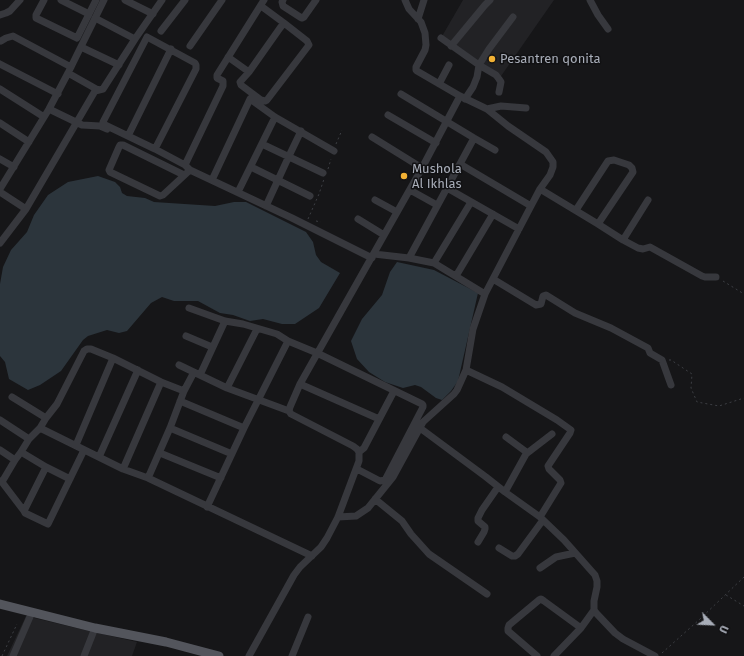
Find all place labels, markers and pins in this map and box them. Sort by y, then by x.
place label: Pesantren qonita [500,51,601,67]
marker: Pesantren qonita [487,54,497,64]
place label: Mushola Al Ikhlas [412,161,462,192]
marker: Mushola Al Ikhlas [399,171,409,181]

